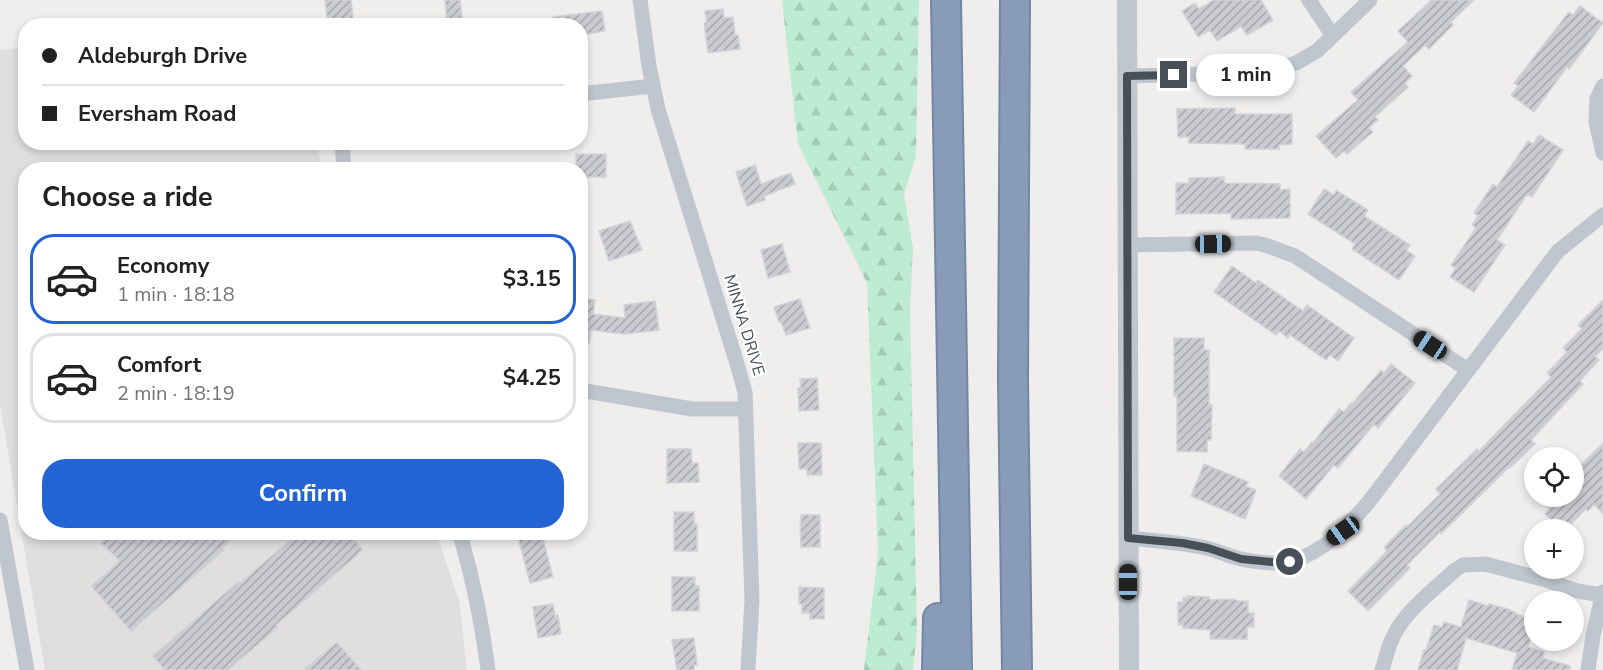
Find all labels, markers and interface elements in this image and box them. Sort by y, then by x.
text: Aldeburgh Drive [78,41,247,71]
callout: 1 min [1195,54,1294,96]
route end [1160,61,1187,88]
text: 1 min [1220,61,1271,88]
text: Eversham Road [78,99,236,129]
text: Choose a ride [42,179,213,216]
car [1195,235,1231,253]
text: Economy [117,251,209,281]
icon: car [45,252,99,306]
text: $3.15 [503,264,561,294]
street label: MINNA DRIVE [718,272,770,378]
text: 1 min · 18:18 [117,281,235,308]
car [1410,328,1450,362]
text: Comfort [117,350,201,380]
icon: car [45,351,99,405]
text: $4.25 [503,363,561,393]
text: 2 min · 18:19 [117,380,235,407]
map controls [1524,447,1584,651]
button: locate [1524,447,1584,507]
button: Confirm [42,459,564,528]
car [1323,513,1363,549]
button: + [1524,519,1584,579]
route start [1276,548,1303,575]
car [1119,564,1137,600]
button: − [1524,591,1584,651]

